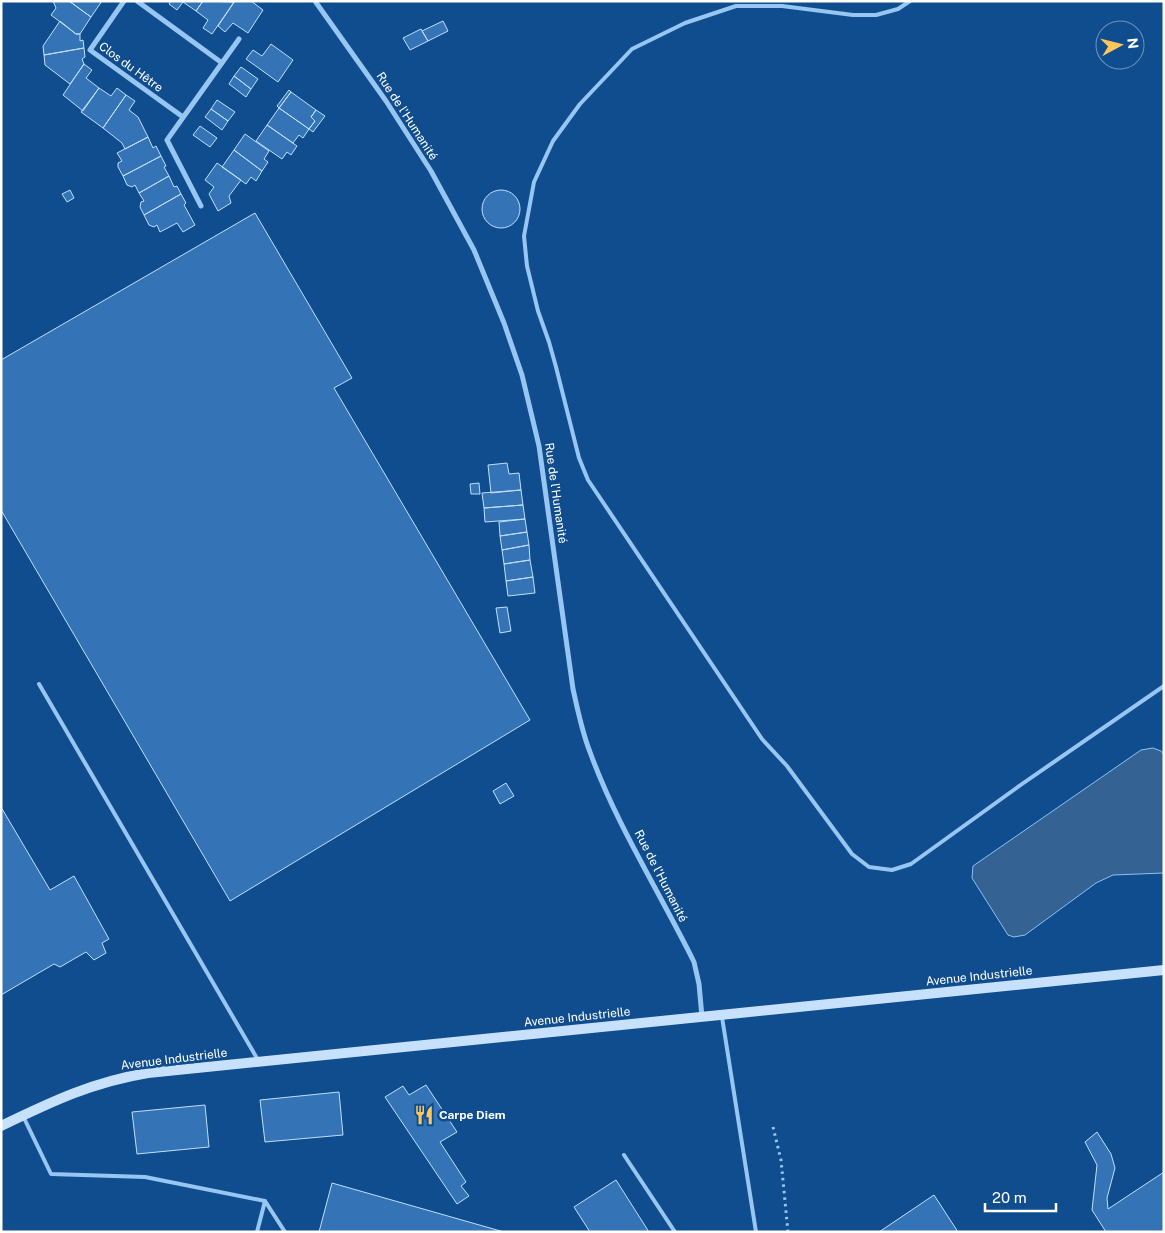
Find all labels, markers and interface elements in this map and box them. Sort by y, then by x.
north arrow [1095,20,1145,70]
text: N [1124,37,1142,50]
street label: Clos du Hêtre [96,39,166,95]
street label: Rue de l'Humanité [373,70,441,163]
street label: Rue de l'Humanité [542,442,570,545]
street label: Rue de l'Humanité [632,827,690,925]
street label: Avenue Industrielle [925,963,1033,989]
street label: Avenue Industrielle [523,1004,631,1030]
street label: Avenue Industrielle [120,1045,228,1072]
restaurant icon: Carpe Diem [413,1104,435,1126]
place label: Carpe Diem [439,1108,506,1122]
scale bar [985,1180,1056,1212]
text: 20 m [992,1189,1027,1206]

